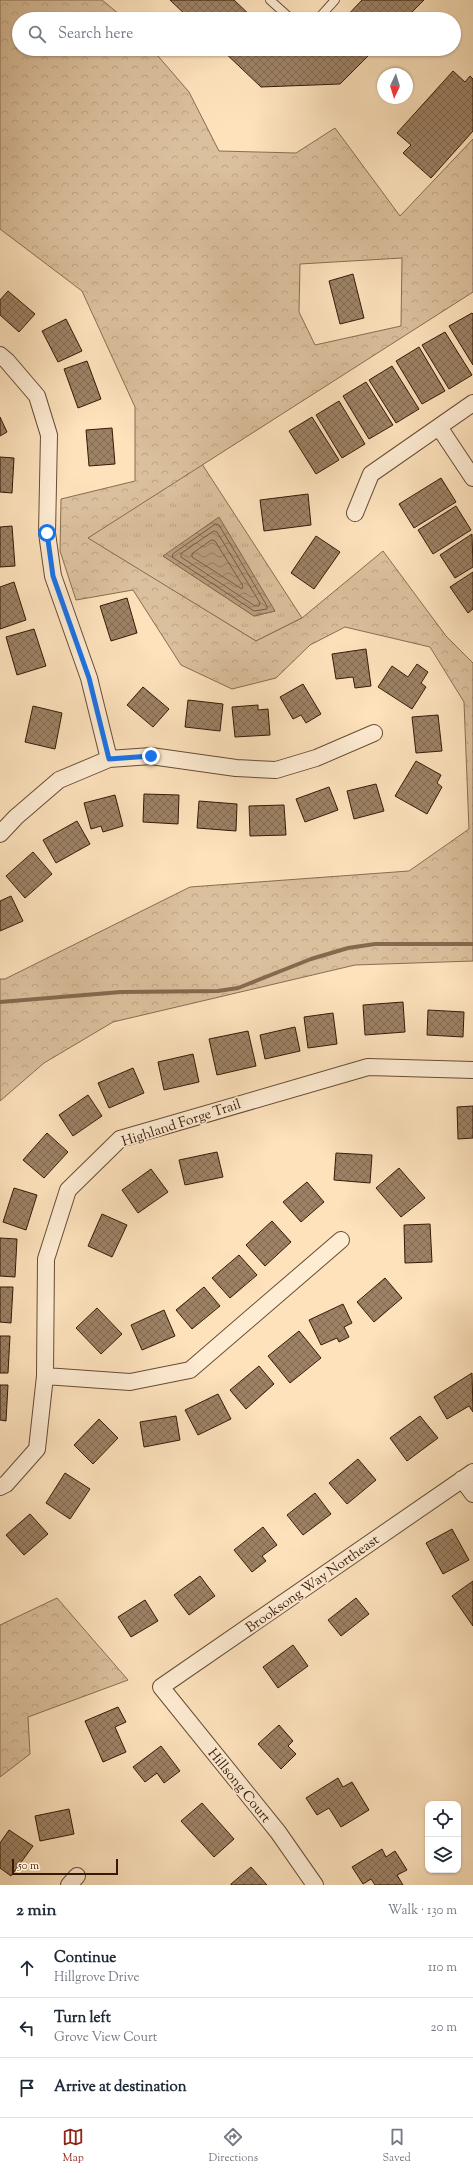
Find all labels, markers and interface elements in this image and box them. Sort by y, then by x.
search box [12,12,461,56]
icon: search [26,23,48,45]
text: Search here [58,24,133,45]
north arrow [377,68,413,104]
route start [38,524,56,542]
route end [142,747,160,765]
street label: Highland Forge Trail [119,1095,244,1153]
street label: Brooksong Way Northeast [242,1531,384,1638]
street label: Hillsong Court [202,1745,275,1828]
map controls [425,1801,461,1873]
button: locate [425,1801,461,1837]
button: layers [425,1837,461,1873]
scale bar [12,1857,118,1876]
text: 50 m [18,1858,39,1874]
text: 2 min [16,1899,57,1923]
text: Walk · 130 m [388,1902,457,1920]
text: Continue [54,1948,116,1969]
icon: ahead [16,1957,38,1979]
text: 110 m [428,1959,457,1977]
text: Hillgrove Drive [54,1969,140,1987]
text: Turn left [54,2008,111,2029]
icon: left [16,2017,38,2039]
text: 20 m [431,2019,457,2037]
text: Grove View Court [54,2029,157,2047]
icon: arrive [16,2077,38,2099]
text: Arrive at destination [54,2077,187,2098]
tab: Map [62,2126,84,2166]
tab: Directions [209,2126,258,2166]
tab: Saved [383,2126,411,2166]

